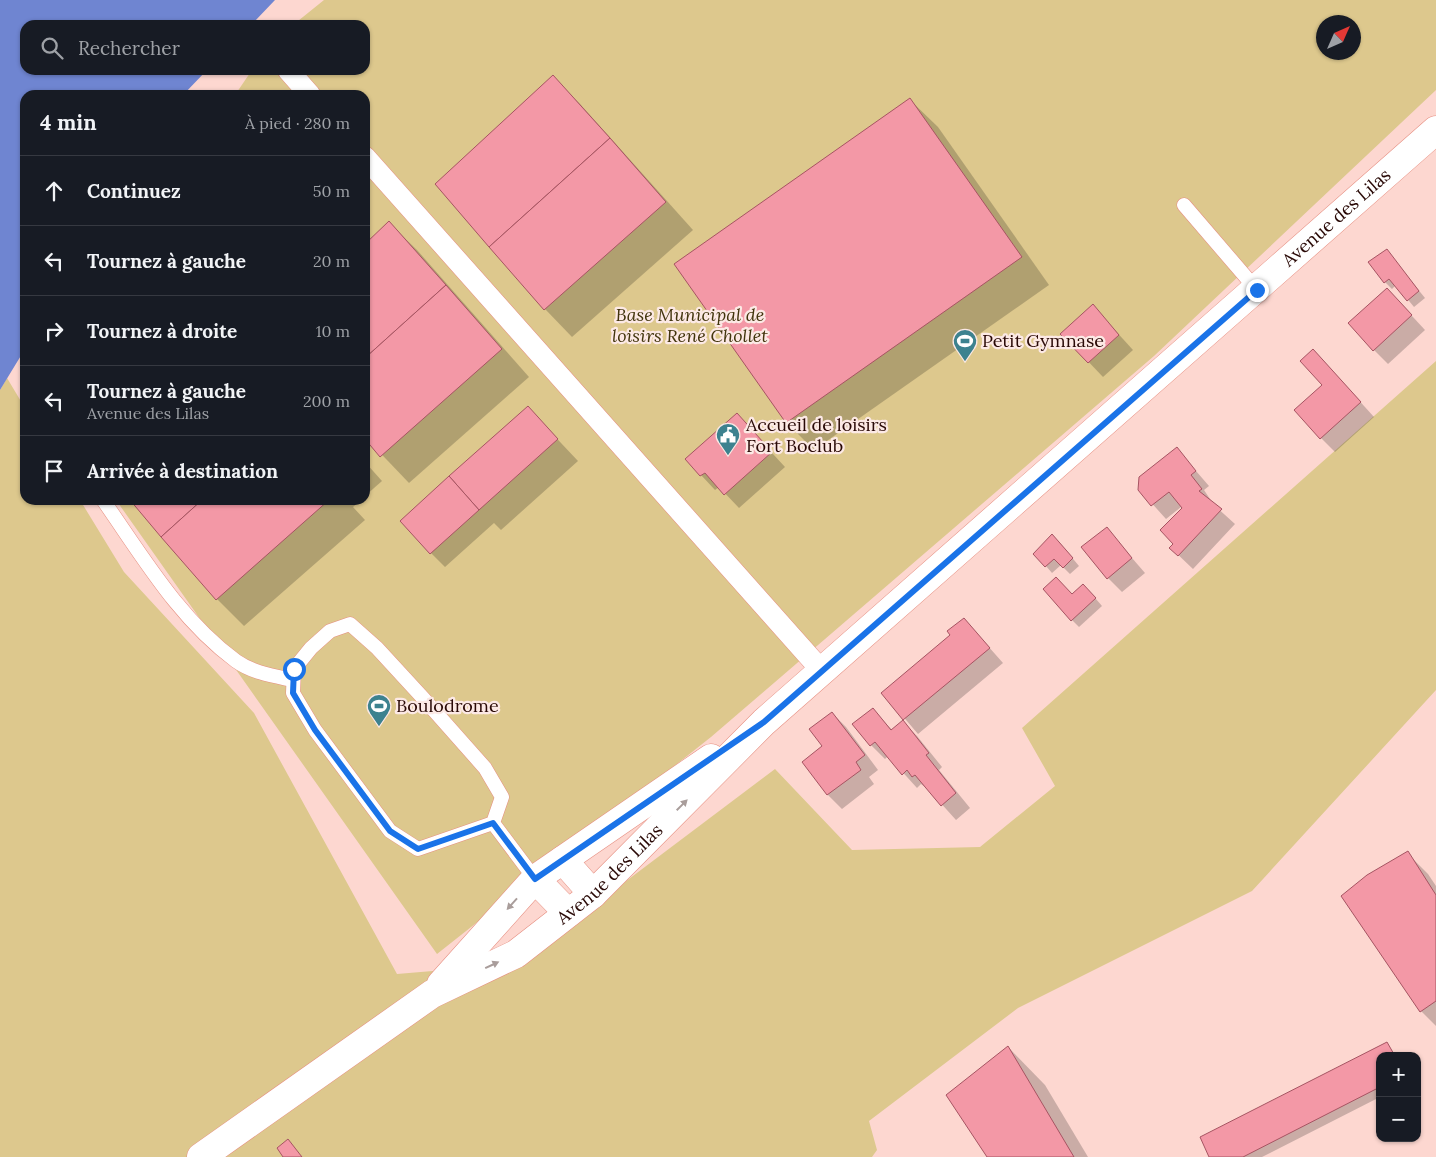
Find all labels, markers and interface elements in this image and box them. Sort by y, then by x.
north arrow [1316,15,1361,60]
search box [20,20,370,75]
icon: search [38,34,66,62]
text: Rechercher [78,36,180,60]
text: 4 min [40,109,97,136]
text: À pied · 280 m [245,113,350,133]
street label: Avenue des Lilas [1276,163,1395,272]
icon: ahead [40,177,68,205]
text: Continuez [87,179,181,203]
text: 50 m [313,181,350,201]
icon: left [40,247,68,275]
text: Tournez à gauche [87,249,246,273]
text: 20 m [313,251,350,271]
route end [1246,279,1269,302]
park label: Base Municipal de loisirs René Chollet [612,303,768,347]
icon: right [40,317,68,345]
text: Tournez à droite [87,319,237,343]
text: 10 m [316,321,350,341]
sports icon: Petit Gymnase [952,328,978,362]
place label: Petit Gymnase [982,329,1104,352]
text: Tournez à gauche [87,379,246,403]
icon: left [40,387,68,415]
text: 200 m [303,391,350,411]
text: Avenue des Lilas [87,403,209,423]
place label: Accueil de loisirs Fort Boclub [745,413,887,457]
public building icon: Accueil de loisirs Fort Boclub [715,422,741,456]
icon: arrive [40,457,68,485]
text: Arrivée à destination [87,459,278,483]
route start [283,658,306,681]
sports icon: Boulodrome [366,693,392,727]
place label: Boulodrome [396,694,499,717]
one-way arrow [676,799,688,811]
street label: Avenue des Lilas [551,819,667,930]
one-way arrow [506,898,518,910]
one-way arrow [485,961,499,969]
map controls [1376,1052,1421,1142]
button: + [1376,1052,1421,1097]
button: − [1376,1097,1421,1142]

